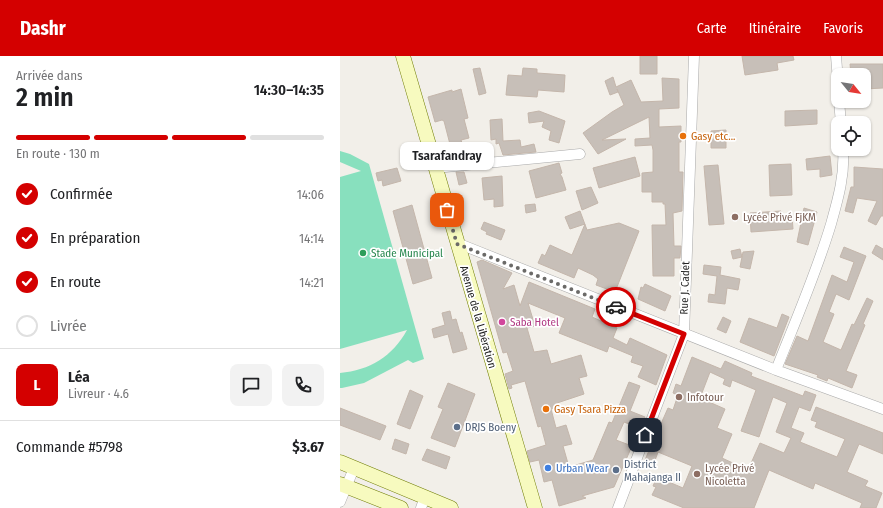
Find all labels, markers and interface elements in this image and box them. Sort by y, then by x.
text: Dashr [20,17,66,40]
text: Carte [697,20,727,37]
text: Itinéraire [749,20,801,37]
text: Favoris [823,20,863,37]
text: Arrivée dans [16,68,83,83]
north arrow [831,68,871,108]
map controls [831,68,871,156]
text: 14:30–14:35 [254,81,324,99]
text: 2 min [16,82,74,113]
button: locate [831,116,871,156]
place label: Gasy etc... [691,130,735,143]
marker: Gasy etc... [678,131,688,141]
callout: Tsarafandray [400,142,494,170]
text: En route · 130 m [16,146,100,161]
text: Tsarafandray [412,148,482,163]
icon: check [16,183,38,205]
text: Confirmée [50,185,113,203]
text: 14:06 [297,187,324,202]
pin [430,193,464,227]
icon: bag [436,199,458,221]
place label: Lycée Privé FjKM [743,211,816,224]
marker: Lycée Privé FjKM [730,212,740,222]
icon: check [16,227,38,249]
text: En préparation [50,229,140,247]
text: 14:14 [299,231,324,246]
place label: Stade Municipal [371,247,443,260]
marker: Stade Municipal [358,248,368,258]
street label: Rue J. Cadet [678,261,692,315]
street label: Avenue de la Libération [457,264,499,370]
icon: check [16,271,38,293]
text: En route [50,273,101,291]
text: 14:21 [299,275,324,290]
courier [596,287,636,327]
icon: car [605,296,627,318]
place label: Saba Hotel [510,316,559,329]
text: Livrée [50,317,87,335]
marker: Saba Hotel [497,317,507,327]
button: chat [230,364,272,406]
button: phone [282,364,324,406]
text: Léa [68,368,90,386]
text: L [34,376,40,394]
text: Livreur · 4.6 [68,386,129,401]
place label: Infotour [687,391,724,404]
marker: Infotour [674,392,684,402]
place label: Gasy Tsara Pizza [554,403,626,416]
marker: Gasy Tsara Pizza [541,404,551,414]
pin [628,418,662,452]
place label: DRJS Boeny [465,421,516,434]
marker: DRJS Boeny [452,422,462,432]
icon: home [634,424,656,446]
text: Commande #5798 [16,438,123,456]
text: $3.67 [292,438,324,456]
place label: District Mahajanga II [624,458,681,484]
place label: Urban Wear [556,462,609,475]
place label: Lycée Privé Nicoletta [705,462,754,488]
marker: Urban Wear [543,463,553,473]
marker: District Mahajanga II [611,465,621,475]
marker: Lycée Privé Nicoletta [692,469,702,479]

